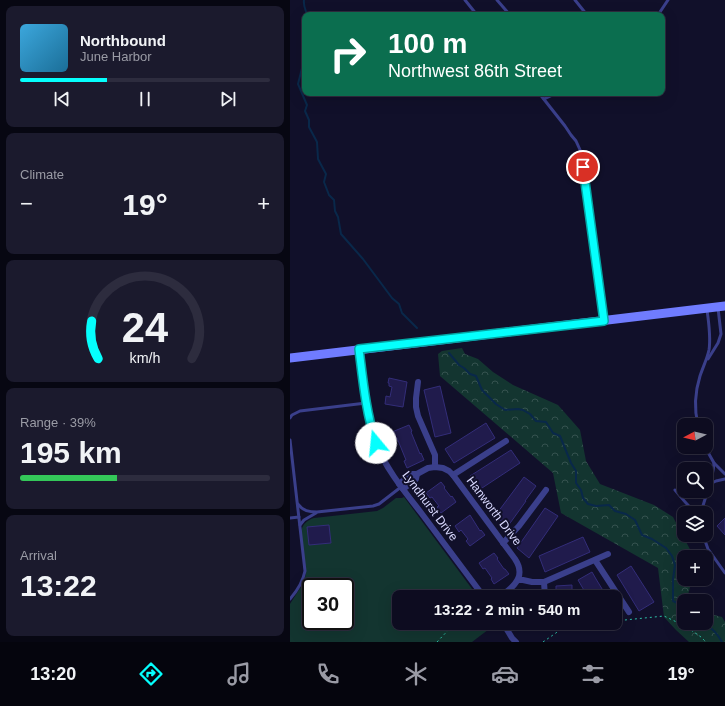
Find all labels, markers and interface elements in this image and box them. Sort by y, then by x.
icon: right [322,28,374,80]
text: 100 m [388,28,467,59]
text: Northbound [80,32,166,49]
text: June Harbor [80,49,152,64]
text: Northwest 86th Street [388,61,562,81]
icon: previous [51,88,73,110]
icon: pause [134,88,156,110]
icon: next [217,88,239,110]
pin [566,150,600,184]
icon: arrive [572,156,594,178]
text: Climate [20,167,64,182]
text: 19° [122,188,168,221]
text: − [20,191,33,216]
text: + [257,191,270,216]
text: 24 [122,304,168,351]
text: km/h [130,350,161,366]
text: Range · 39% [20,415,96,430]
north arrow [677,418,713,454]
map controls [677,418,713,630]
position arrow [355,422,397,464]
text: 195 km [20,436,122,469]
button: search [677,462,713,498]
street label: Lyndhurst Drive [399,468,461,544]
street label: Hanworth Drive [464,474,525,548]
button: layers [677,506,713,542]
text: Arrival [20,548,57,563]
button: + [677,550,713,586]
text: 13:22 [20,569,97,602]
speed limit sign: 30 [302,578,354,630]
button: − [677,594,713,630]
text: 13:22 · 2 min · 540 m [434,601,580,618]
icon: directions [137,660,165,688]
icon: music [225,660,253,688]
icon: phone [314,660,342,688]
icon: climate [402,660,430,688]
icon: car [491,660,519,688]
icon: filters [579,660,607,688]
text: 13:20 [30,664,76,684]
text: 19° [667,664,695,684]

